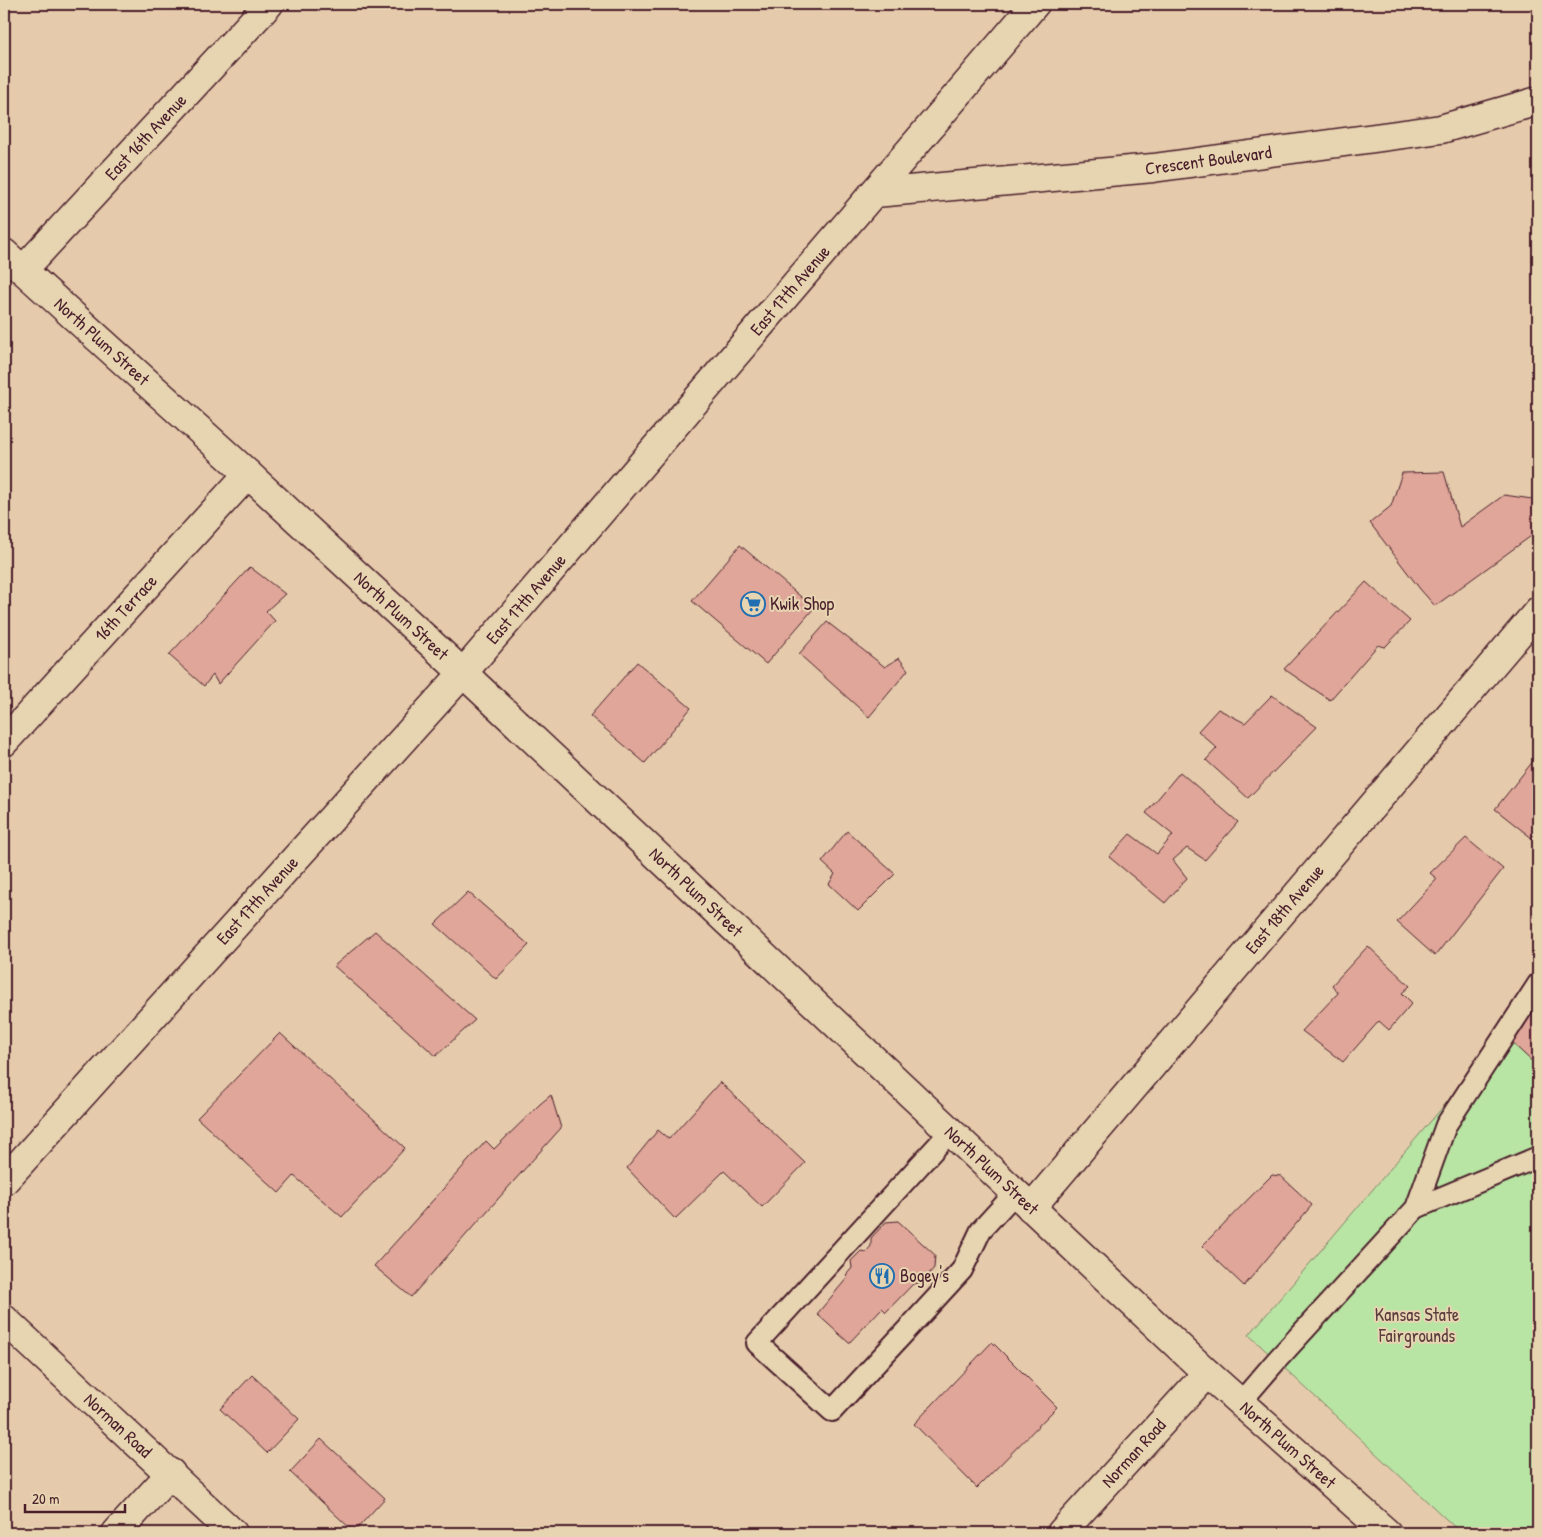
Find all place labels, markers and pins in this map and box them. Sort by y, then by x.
supermarket icon: Kwik Shop [740,591,766,617]
place label: Kwik Shop [770,591,834,616]
restaurant icon: Bogey's [869,1263,895,1289]
place label: Bogey's [900,1263,949,1288]

